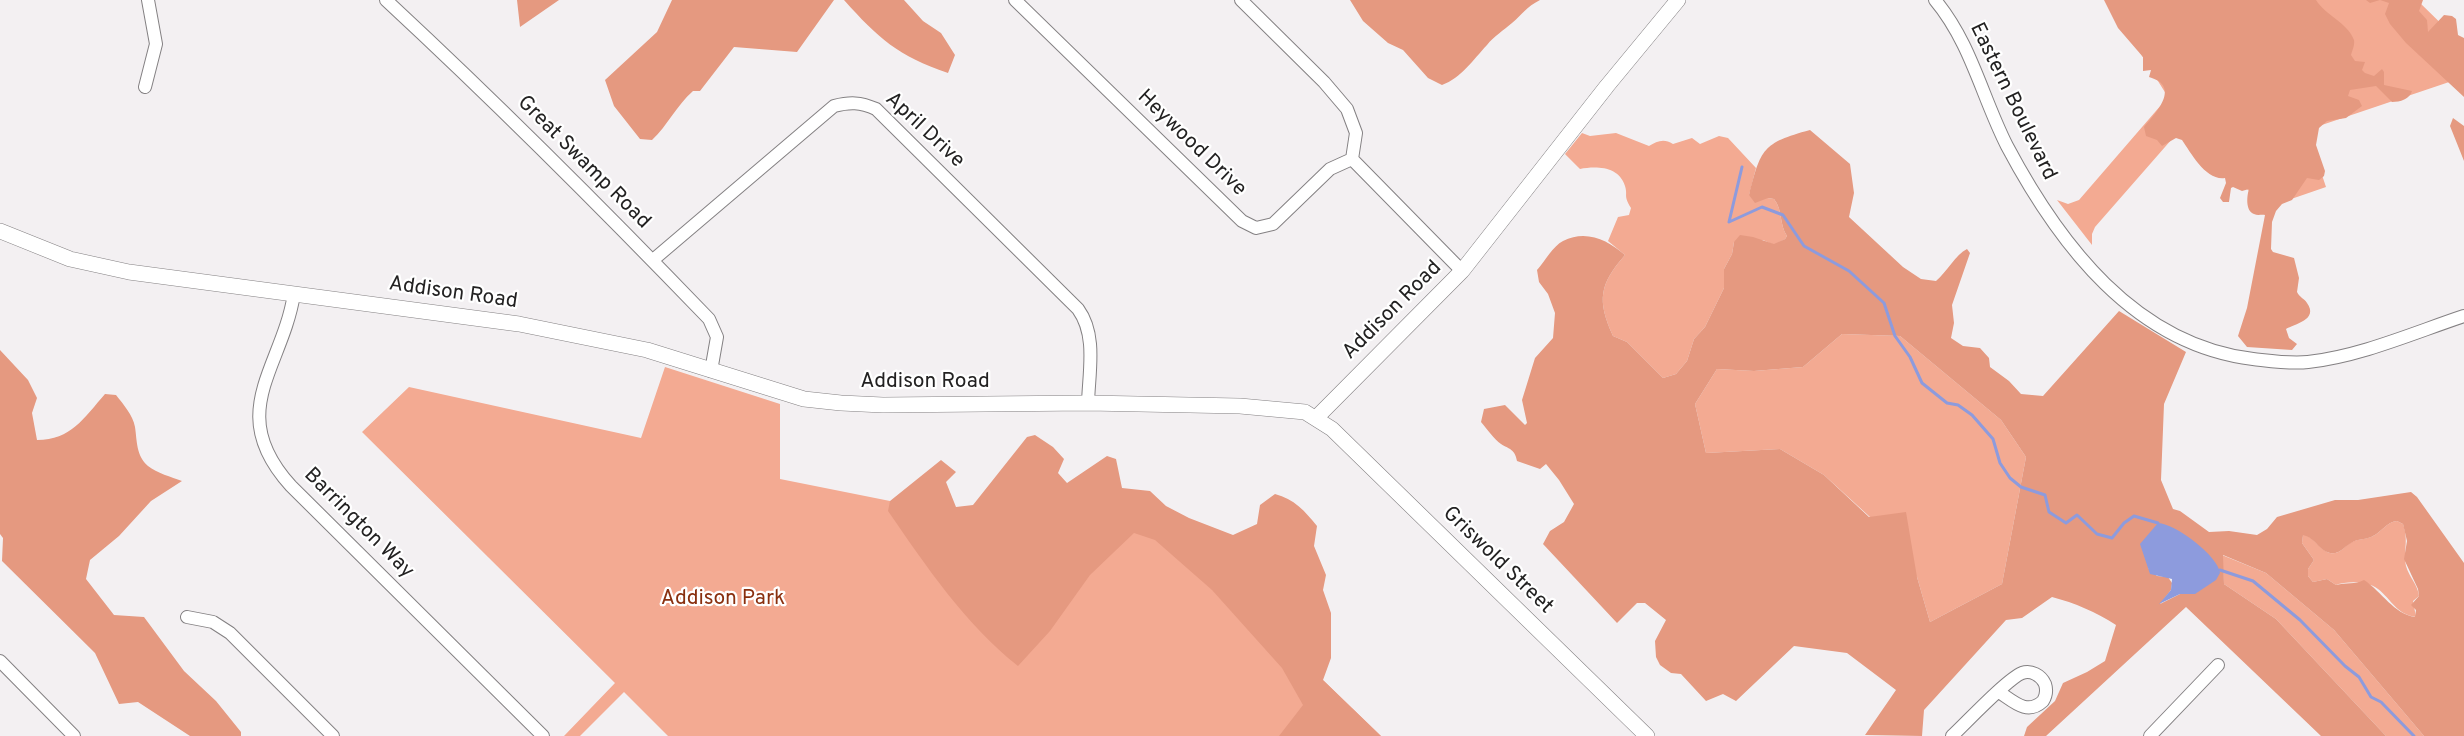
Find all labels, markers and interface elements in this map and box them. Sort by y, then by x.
street label: Eastern Boulevard [1963,19,2061,185]
street label: Heywood Drive [1131,86,1251,202]
street label: April Drive [879,88,969,174]
street label: Great Swamp Road [511,91,655,235]
street label: Addison Road [1338,256,1448,366]
street label: Addison Road [387,273,519,315]
street label: Addison Road [860,370,990,396]
street label: Barrington Way [297,463,419,585]
street label: Griswold Street [1436,502,1558,620]
park label: Addison Park [661,587,785,613]

